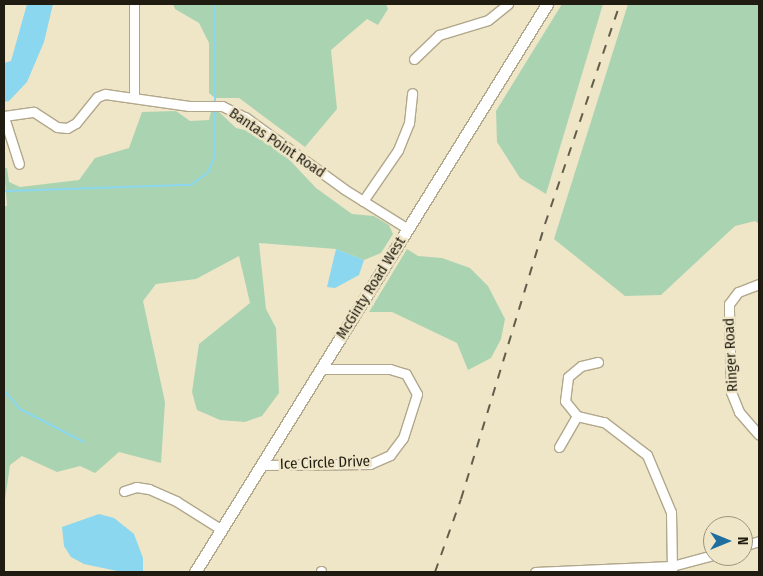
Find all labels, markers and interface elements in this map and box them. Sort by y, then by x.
street label: Bantas Point Road [226,104,328,182]
street label: McGinty Road West [332,234,410,342]
street label: Ringer Road [720,318,742,392]
street label: Ice Circle Drive [280,452,370,474]
north arrow [703,516,753,566]
text: N [734,537,751,545]

